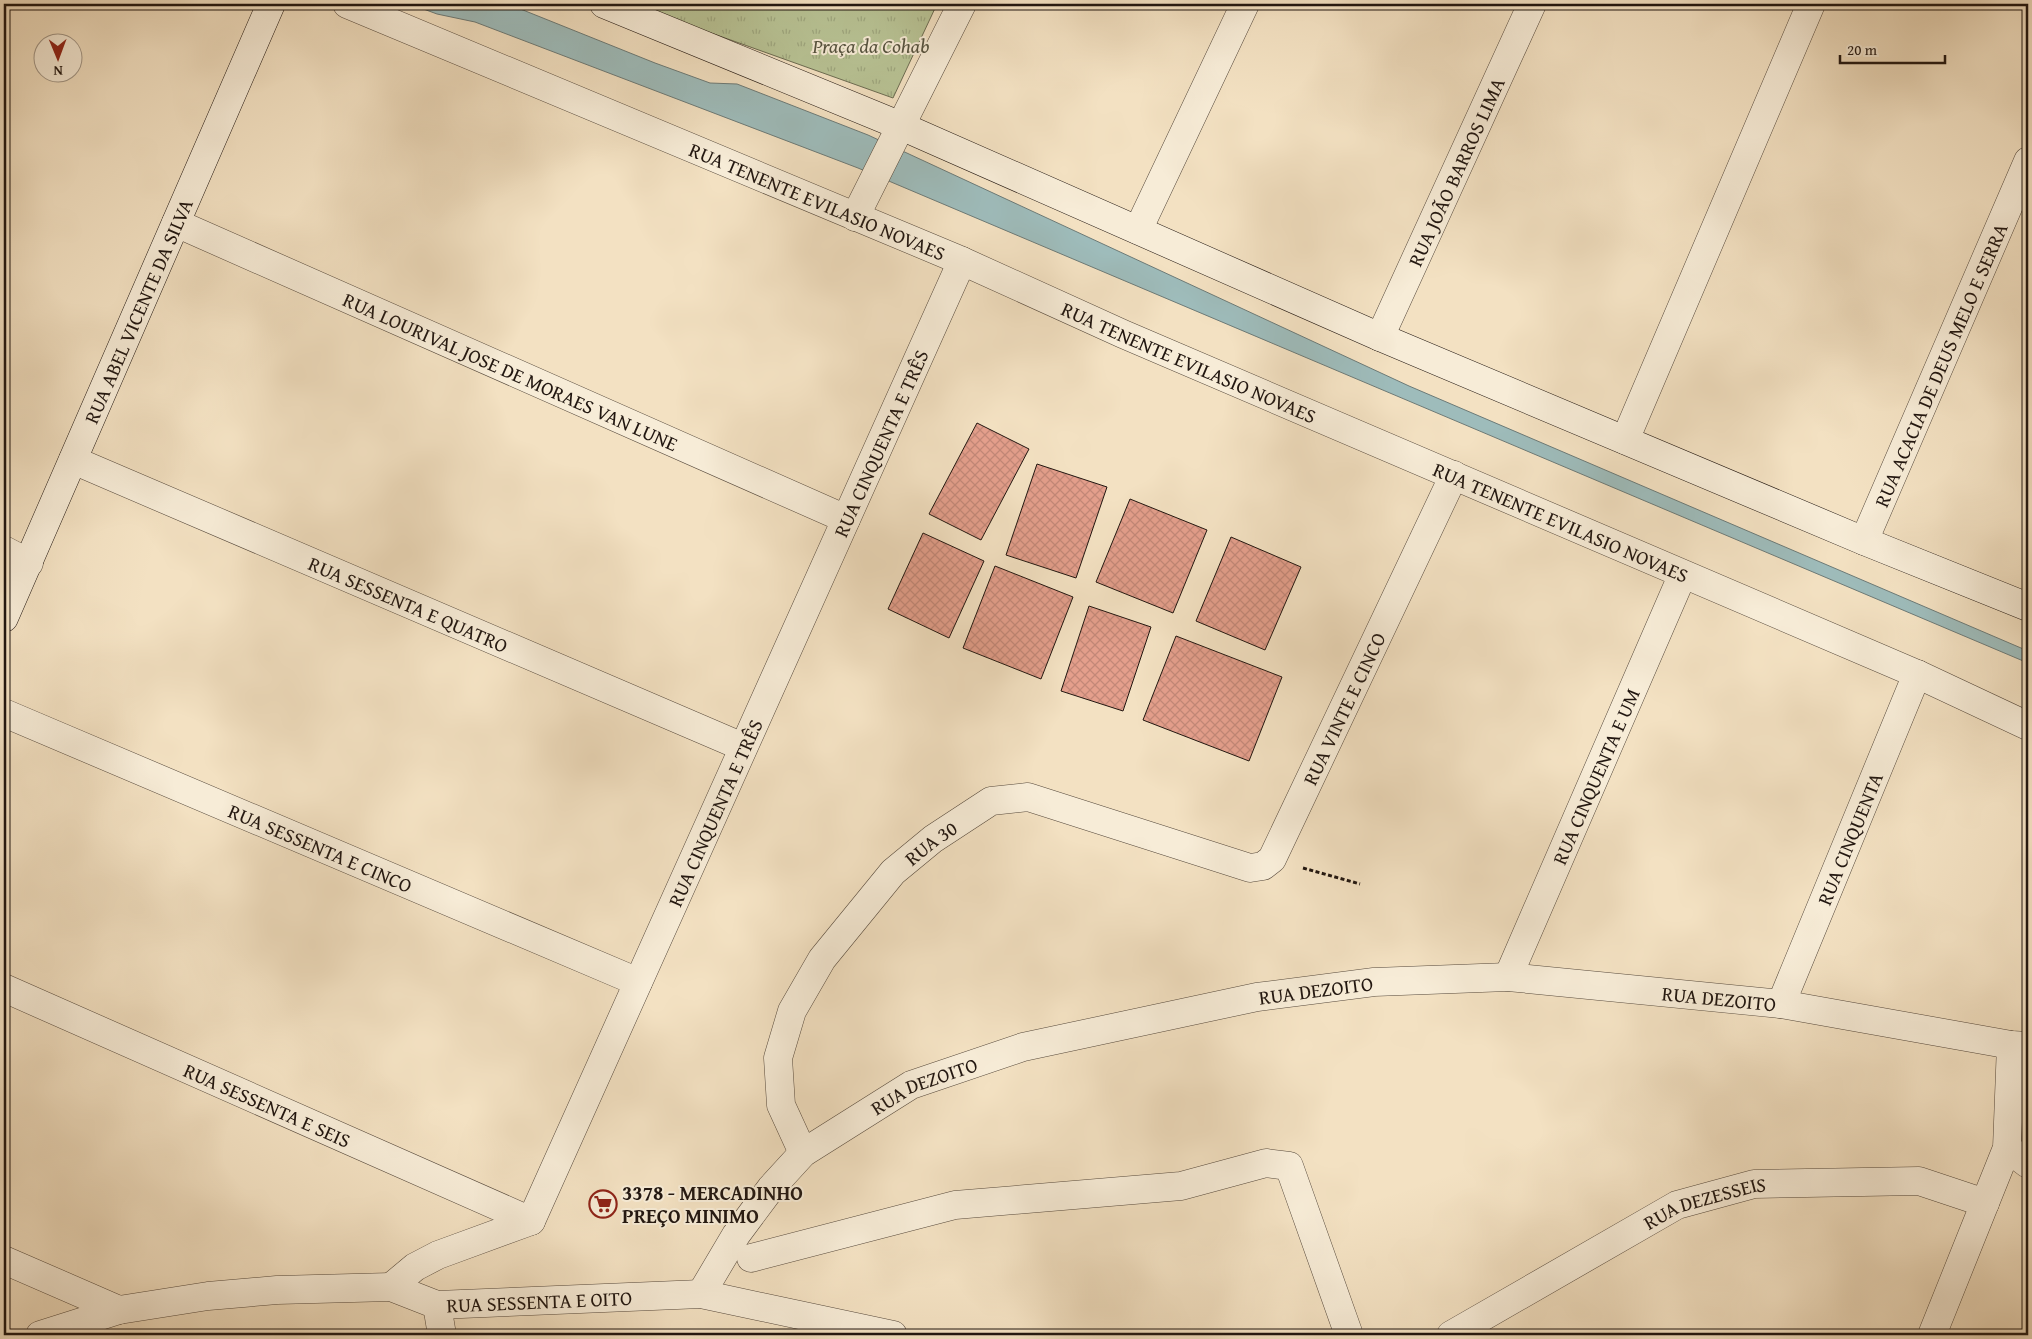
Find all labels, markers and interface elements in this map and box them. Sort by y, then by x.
park label: Praça da Cohab [811,31,930,60]
north arrow [32,32,82,82]
scale bar [1840,32,1944,64]
text: 20 m [1847,39,1878,60]
text: N [53,61,63,81]
street label: RUA JOÃO BARROS LIMA [1400,72,1511,271]
street label: RUA TENENTE EVILASIO NOVAES [685,134,950,267]
street label: RUA ABEL VICENTE DA SILVA [76,194,199,428]
street label: RUA ACACIA DE DEUS MELO E SERRA [1866,218,2014,511]
street label: RUA LOURIVAL JOSE DE MORAES VAN LUNE [339,284,683,458]
street label: RUA TENENTE EVILASIO NOVAES [1057,294,1321,430]
street label: RUA CINQUENTA E TRÊS [826,345,935,541]
street label: RUA TENENTE EVILASIO NOVAES [1429,454,1693,589]
street label: RUA SESSENTA E QUATRO [304,548,513,659]
street label: RUA VINTE E CINCO [1295,627,1392,790]
street label: RUA CINQUENTA E UM [1544,683,1646,869]
street label: RUA CINQUENTA E TRÊS [660,714,769,911]
street label: RUA CINQUENTA [1809,768,1889,909]
street label: RUA SESSENTA E CINCO [224,796,417,899]
street label: RUA 30 [898,813,962,872]
street label: RUA DEZOITO [1257,968,1375,1011]
street label: RUA DEZOITO [1661,978,1778,1018]
street label: RUA DEZOITO [865,1049,981,1122]
street label: RUA SESSENTA E SEIS [179,1055,355,1154]
street label: RUA DEZESSEIS [1638,1169,1766,1236]
place label: 3378 - MERCADINHO PREÇO MINIMO [622,1178,803,1230]
supermarket icon: 3378 - MERCADINHO PREÇO MINIMO [588,1189,618,1219]
street label: RUA SESSENTA E OITO [446,1282,633,1319]

